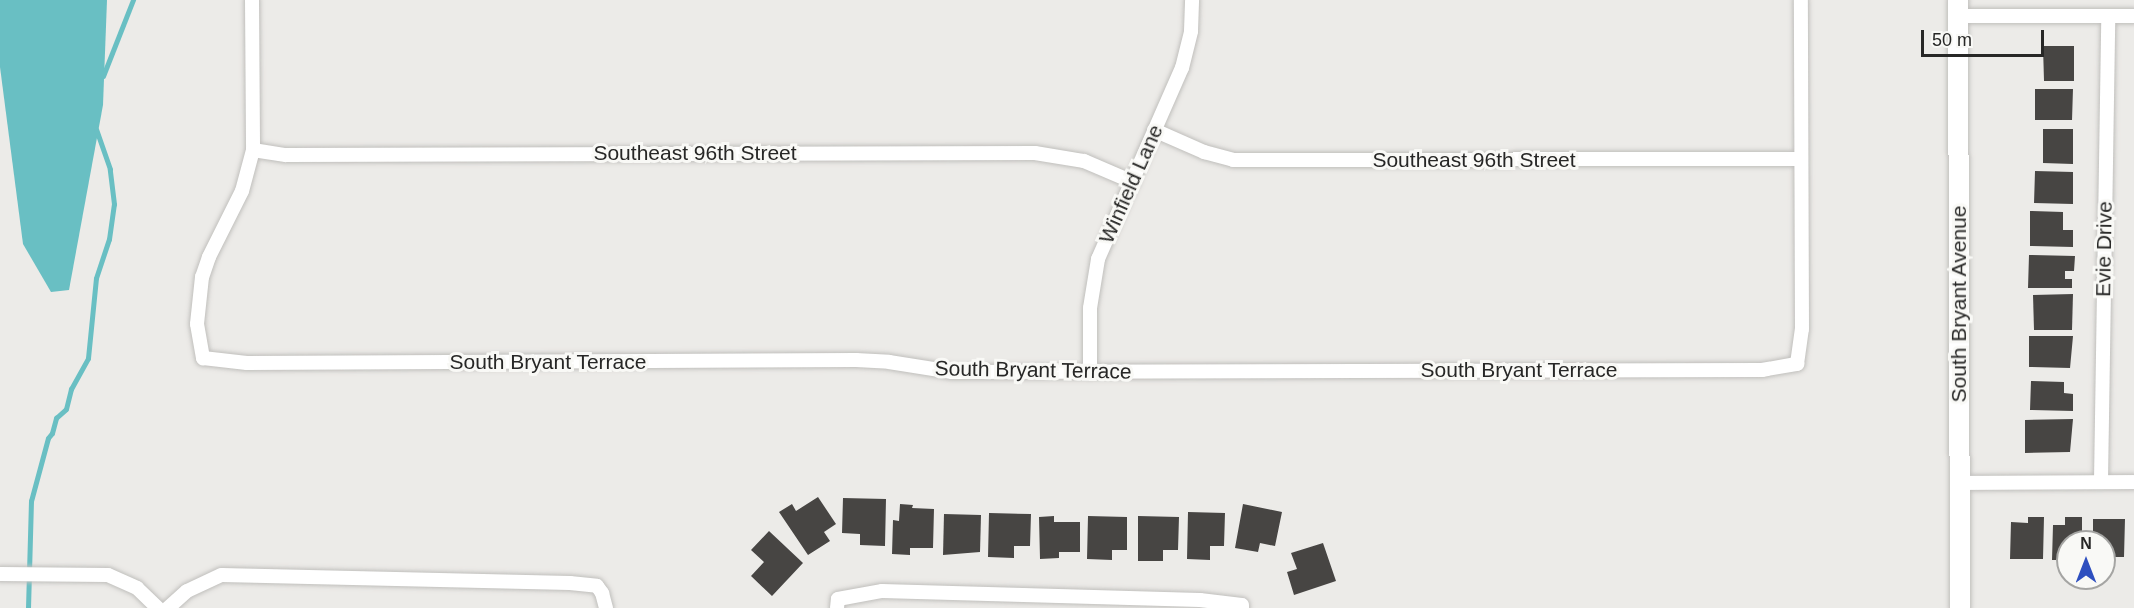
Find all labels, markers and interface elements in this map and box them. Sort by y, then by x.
scale bar [1924,18,2047,56]
text: 50 m [1932,30,1972,50]
street label: Winfield Lane [1094,121,1168,247]
street label: Southeast 96th Street [593,140,797,166]
street label: Southeast 96th Street [1372,147,1576,173]
street label: Evie Drive [2091,201,2117,297]
street label: South Bryant Avenue [1946,205,1972,403]
street label: South Bryant Terrace [449,349,647,375]
street label: South Bryant Terrace [934,356,1132,384]
street label: South Bryant Terrace [1420,357,1618,383]
north arrow [2056,530,2116,590]
text: N [2080,535,2092,552]

